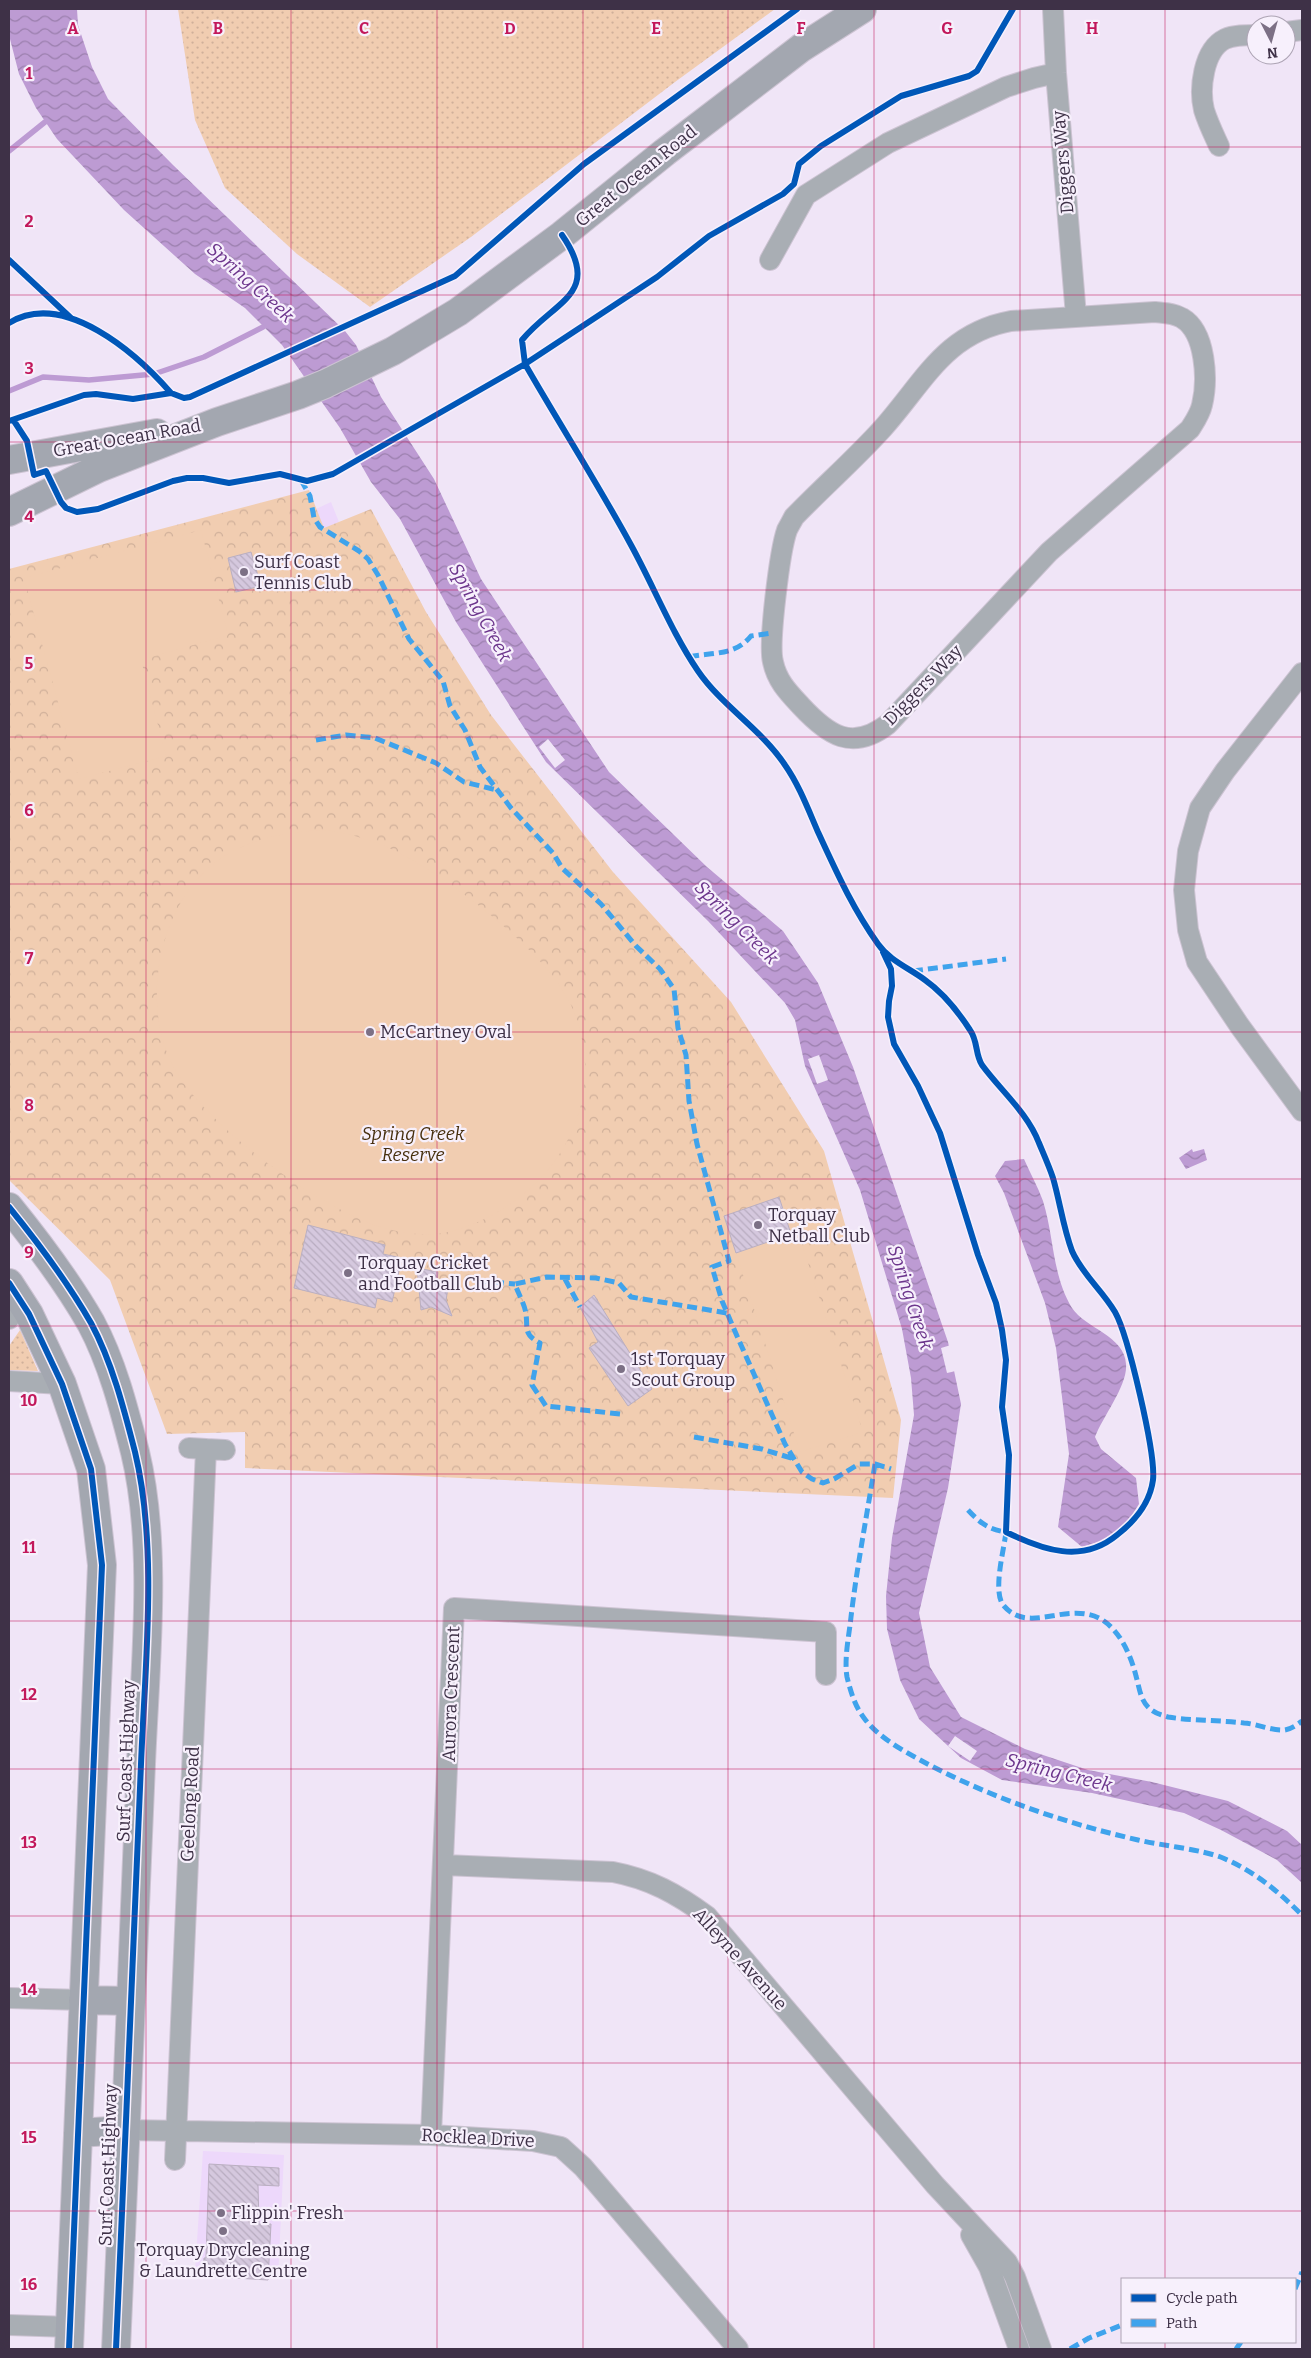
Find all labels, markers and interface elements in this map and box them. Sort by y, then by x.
north arrow [1246,15,1296,65]
text: A [67,19,79,38]
text: B [213,19,223,38]
text: C [359,19,369,38]
text: D [504,19,516,38]
text: E [651,19,661,38]
text: F [797,19,806,38]
text: G [941,19,953,38]
text: H [1086,19,1099,38]
text: N [1266,43,1279,61]
text: 1 [26,64,33,83]
street label: Diggers Way [1047,109,1078,215]
street label: Great Ocean Road [571,120,701,232]
text: 2 [24,212,34,231]
water label: Spring Creek [203,237,299,328]
text: 3 [24,359,34,378]
street label: Great Ocean Road [51,414,203,462]
text: 4 [24,507,34,526]
place label: Surf Coast Tennis Club [254,551,352,594]
water label: Spring Creek [444,559,517,666]
marker: Surf Coast Tennis Club [238,566,250,578]
street label: Diggers Way [879,640,967,730]
text: 5 [25,654,34,673]
text: 6 [24,801,34,820]
water label: Spring Creek [690,876,784,969]
text: 7 [25,949,34,968]
place label: McCartney Oval [380,1021,512,1043]
marker: McCartney Oval [364,1026,376,1038]
text: 8 [24,1096,34,1115]
park label: Spring Creek Reserve [361,1123,465,1166]
place label: Torquay Netball Club [768,1204,870,1247]
marker: Torquay Netball Club [752,1219,764,1231]
water label: Spring Creek [883,1242,939,1353]
text: 9 [24,1243,34,1262]
place label: Torquay Cricket and Football Club [358,1252,502,1295]
marker: Torquay Cricket and Football Club [342,1267,354,1279]
place label: 1st Torquay Scout Group [631,1348,735,1391]
marker: 1st Torquay Scout Group [615,1363,627,1375]
text: 10 [20,1391,38,1410]
text: 11 [22,1538,36,1557]
street label: Aurora Crescent [438,1625,464,1762]
street label: Surf Coast Highway [112,1679,140,1843]
text: 12 [21,1685,37,1704]
street label: Geelong Road [176,1745,204,1862]
water label: Spring Creek [1003,1748,1115,1797]
text: 13 [21,1833,37,1852]
street label: Alleyne Avenue [688,1903,792,2015]
text: 14 [21,1980,38,1999]
street label: Surf Coast Highway [94,2083,122,2247]
street label: Rocklea Drive [421,2124,535,2152]
text: 15 [21,2128,37,2147]
place label: Flippin' Fresh [231,2202,343,2224]
marker: Flippin' Fresh [215,2207,227,2219]
marker: Torquay Drycleaning & Laundrette Centre [217,2225,229,2237]
place label: Torquay Drycleaning & Laundrette Centre [136,2239,310,2282]
text: 16 [21,2275,38,2294]
legend [1121,2278,1296,2343]
text: Cycle path [1166,2289,1238,2307]
text: Path [1166,2314,1198,2332]

